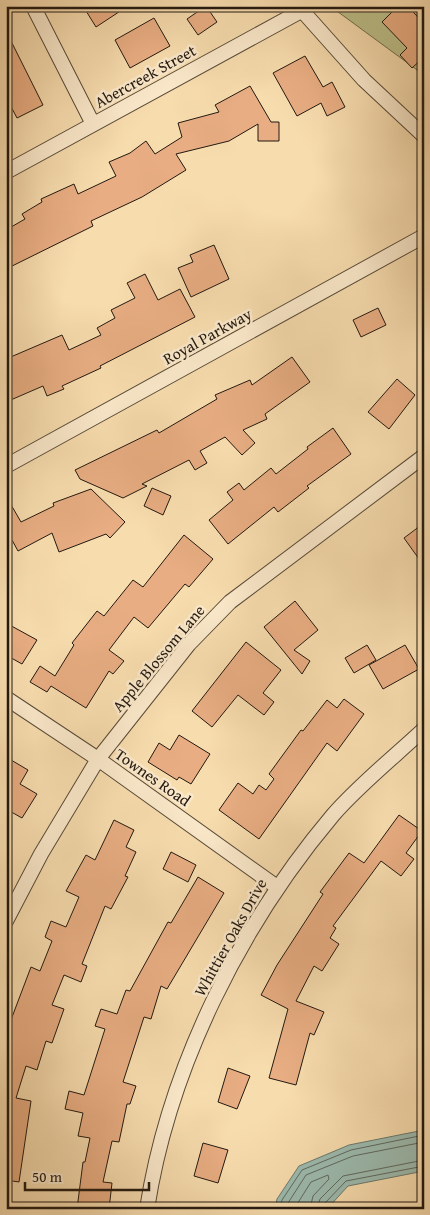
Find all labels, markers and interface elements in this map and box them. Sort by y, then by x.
street label: Abercreek Street [90,38,200,114]
street label: Royal Parkway [158,302,256,370]
street label: Apple Blossom Lane [106,599,210,717]
street label: Townes Road [110,742,196,812]
street label: Whittier Oaks Drive [188,874,272,1000]
scale bar [25,1160,149,1192]
text: 50 m [32,1166,63,1187]

